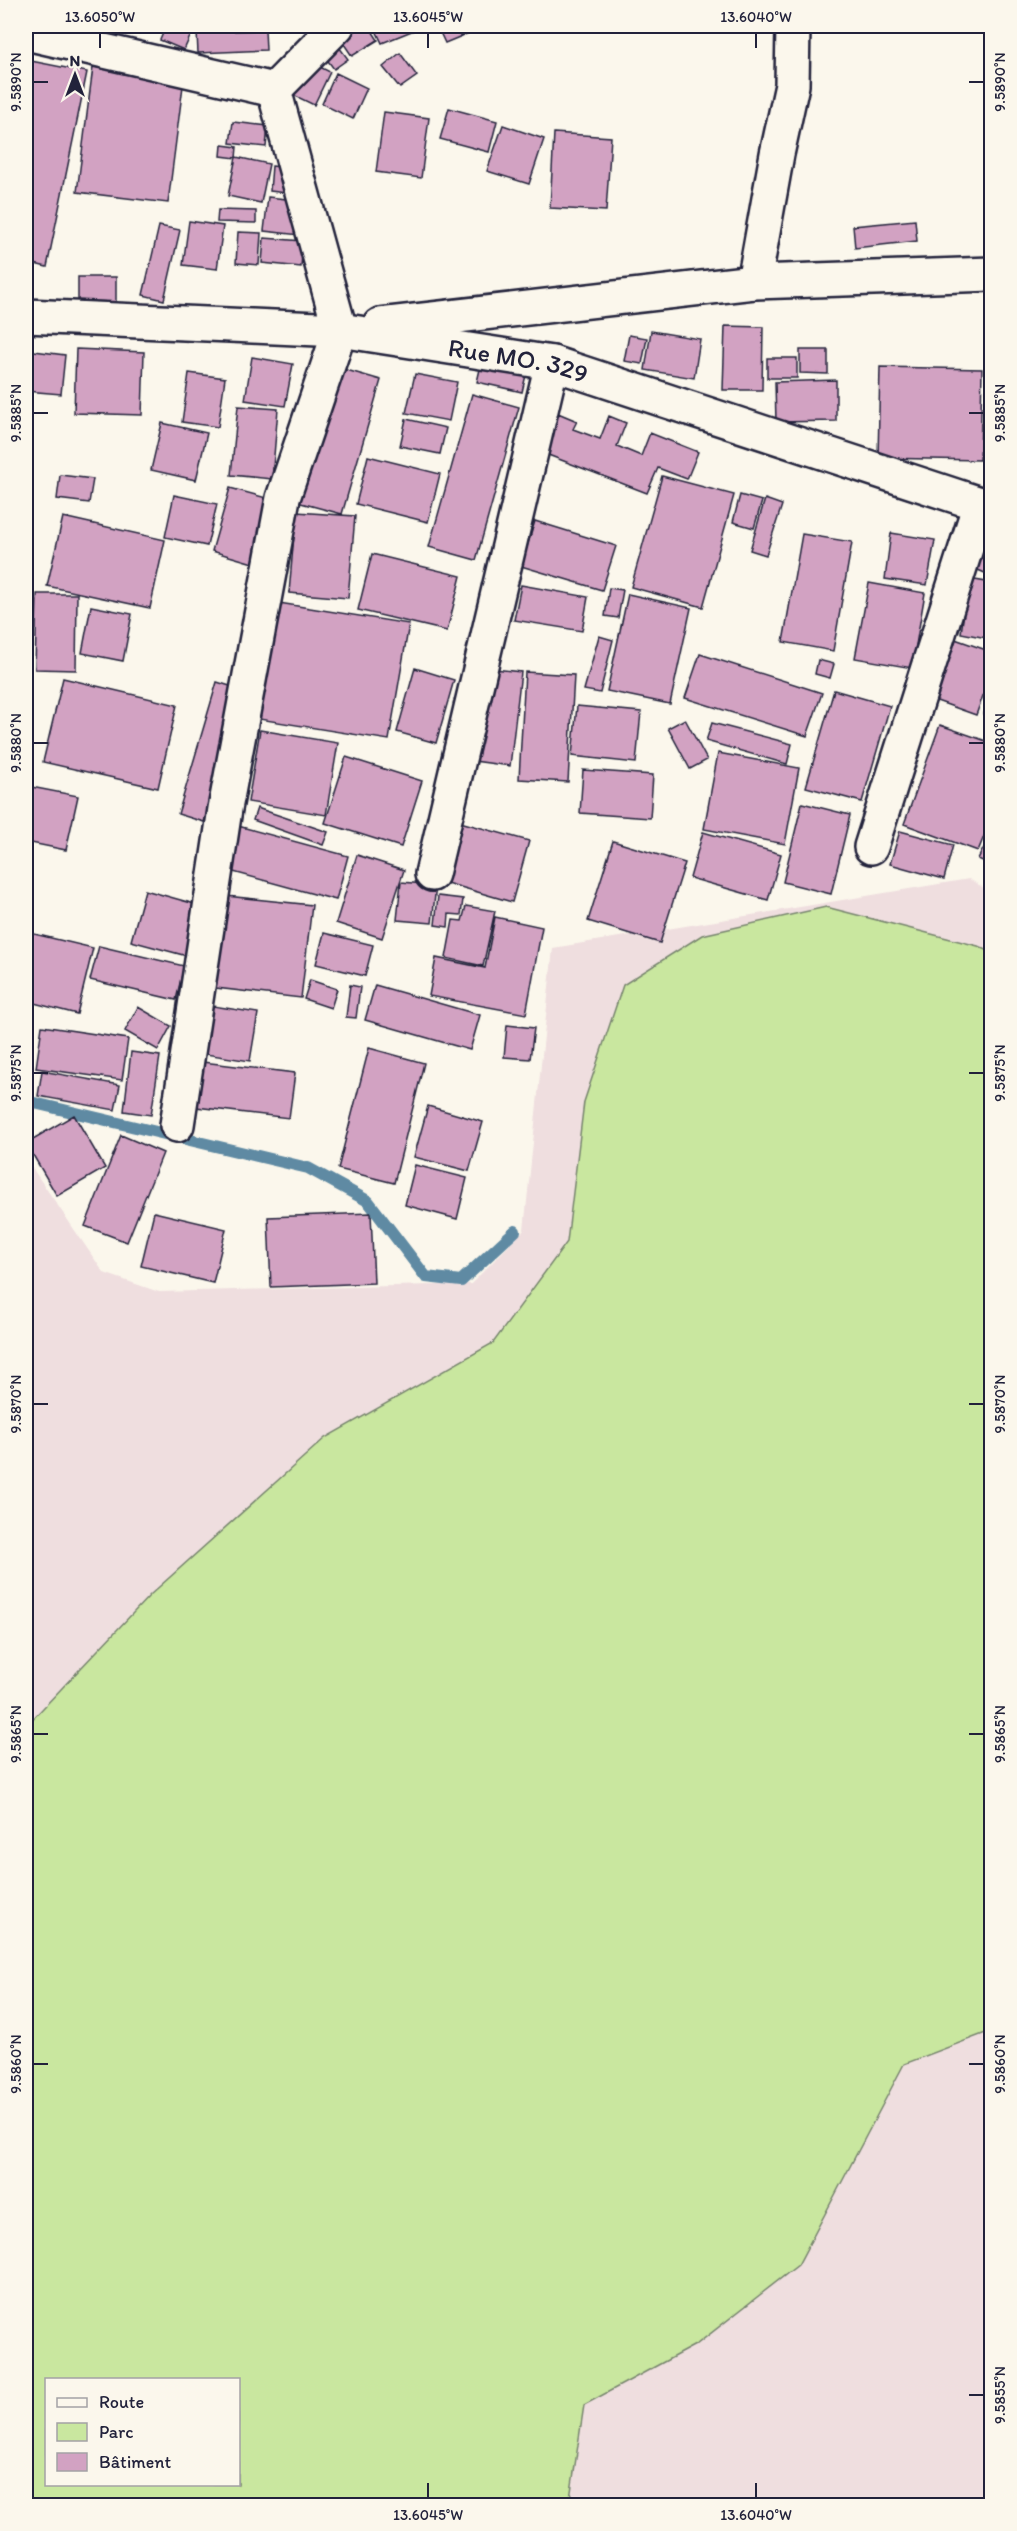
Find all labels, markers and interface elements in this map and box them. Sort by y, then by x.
text: 13.6050°W [65,8,135,26]
text: 13.6045°W [393,8,463,26]
text: 13.6040°W [720,8,792,26]
north arrow [45,45,105,105]
text: N [70,51,80,70]
text: 9.5890°N [7,52,25,112]
text: 9.5890°N [991,52,1009,112]
street label: Rue MO. 329 [446,331,592,390]
text: 9.5885°N [7,384,25,442]
text: 9.5885°N [991,384,1009,442]
text: 9.5880°N [7,713,25,773]
text: 9.5880°N [991,713,1009,773]
text: 9.5875°N [7,1044,25,1102]
text: 9.5875°N [991,1044,1009,1102]
text: 9.5870°N [7,1375,25,1433]
text: 9.5870°N [991,1375,1009,1433]
text: 9.5865°N [7,1705,25,1763]
text: 9.5865°N [991,1705,1009,1763]
text: 9.5860°N [7,2034,25,2094]
text: 9.5860°N [991,2034,1009,2094]
text: 9.5855°N [991,2366,1009,2424]
legend [45,2378,240,2486]
text: Route [99,2391,144,2413]
text: Parc [99,2421,133,2443]
text: Bâtiment [99,2451,172,2473]
text: 13.6045°W [393,2506,463,2524]
text: 13.6040°W [720,2506,792,2524]

